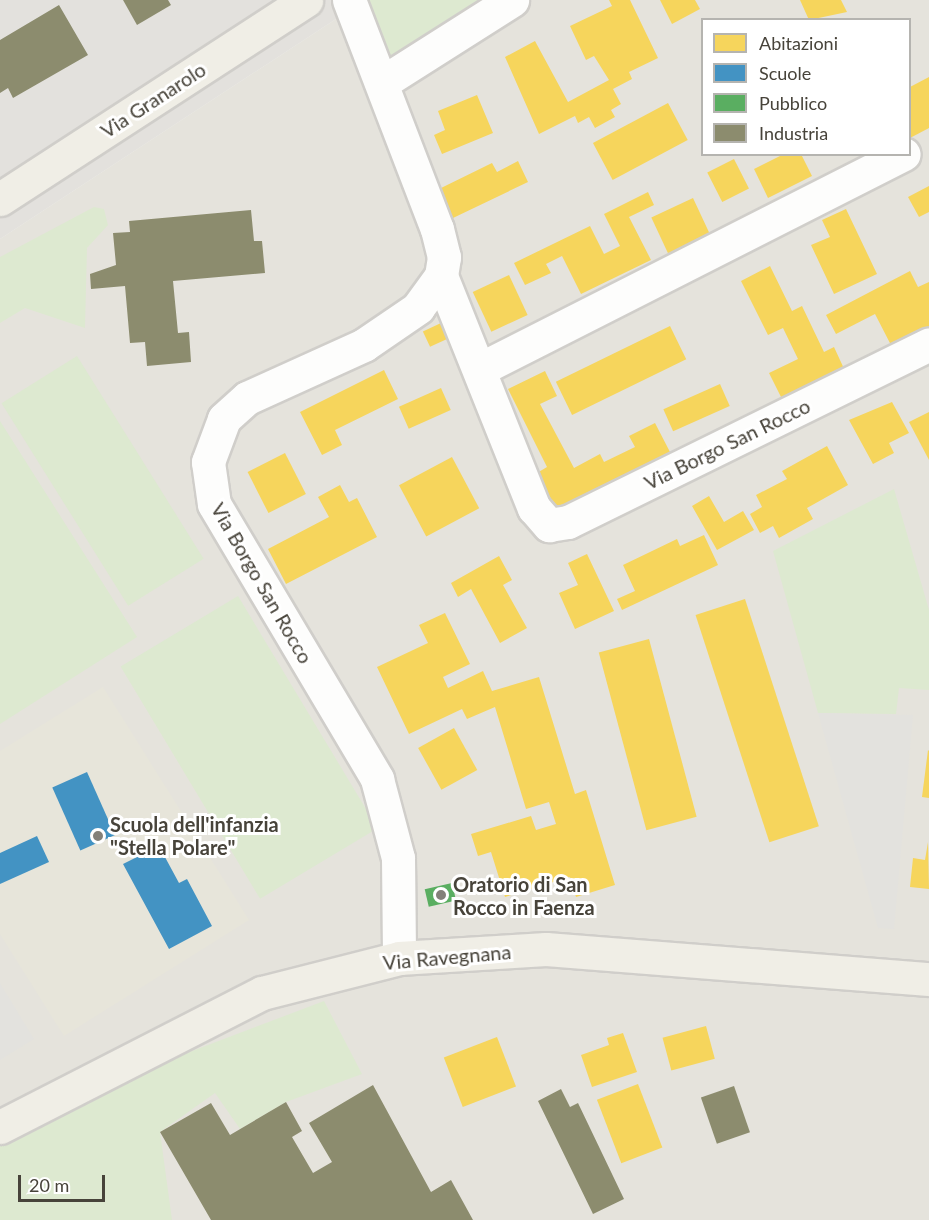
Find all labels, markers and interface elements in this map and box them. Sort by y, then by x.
legend [701,18,911,156]
text: Abitazioni [759,32,838,54]
street label: Via Granarolo [96,57,210,143]
text: Scuole [759,62,811,84]
text: Pubblico [759,92,827,114]
text: Industria [759,122,828,144]
street label: Via Borgo San Rocco [640,393,814,495]
street label: Via Borgo San Rocco [206,498,318,668]
place label: Scuola dell'infanzia "Stella Polare" [110,813,279,860]
marker: Scuola dell'infanzia "Stella Polare" [91,829,105,843]
place label: Oratorio di San Rocco in Faenza [453,872,595,919]
marker: Oratorio di San Rocco in Faenza [434,888,448,902]
street label: Via Ravegnana [382,939,512,975]
scale bar [21,1163,108,1201]
text: 20 m [29,1174,69,1196]

